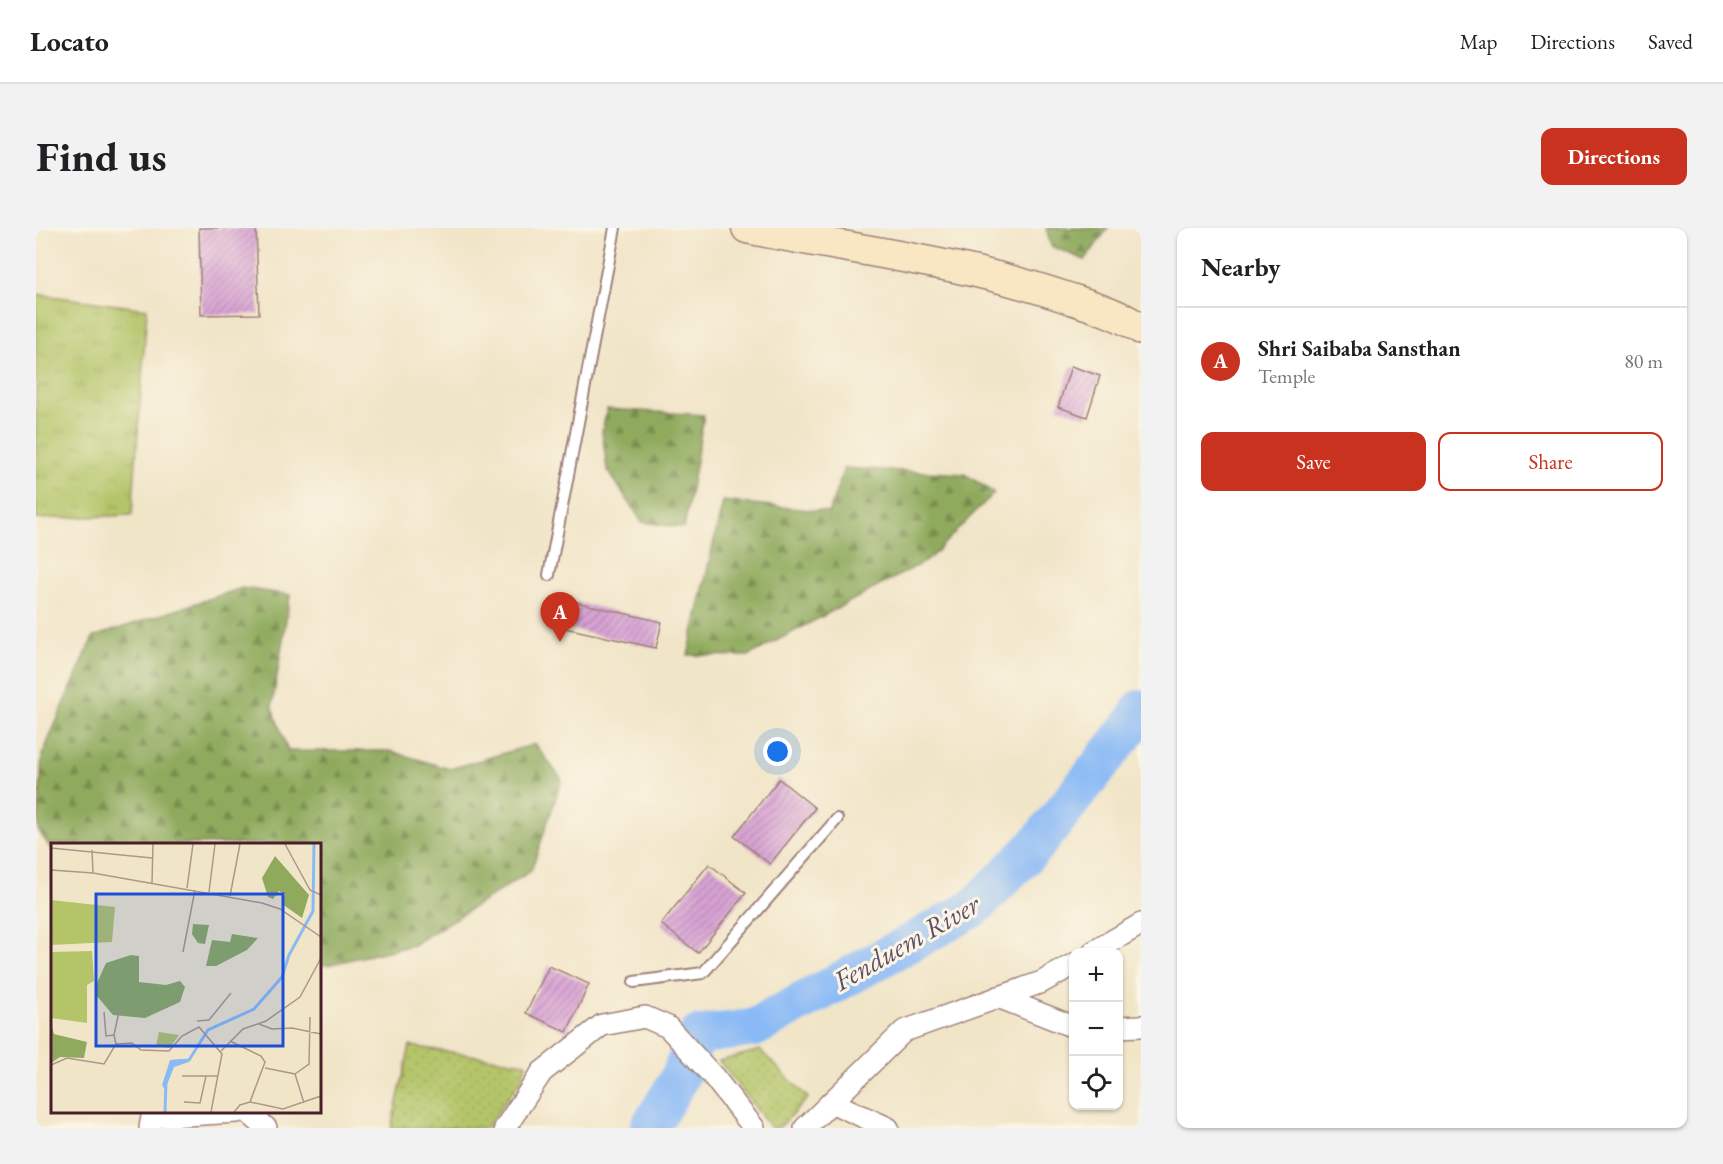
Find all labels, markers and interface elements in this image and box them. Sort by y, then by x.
text: Locato [30,23,109,59]
text: Map [1460,28,1497,55]
text: Directions [1530,28,1615,55]
text: Saved [1648,28,1693,55]
button: Directions [1541,128,1687,185]
text: Find us [36,129,167,184]
text: Nearby [1201,250,1281,284]
text: Shri Saibaba Sansthan [1258,334,1461,363]
text: A [1213,348,1228,374]
text: 80 m [1624,348,1663,374]
text: Temple [1258,363,1315,389]
button: Save [1201,432,1426,491]
button: Share [1438,432,1663,491]
pin: A [540,592,580,642]
your location [763,737,792,766]
inset map [51,843,321,1113]
water label: Fenduem River [826,885,987,999]
map controls [1069,948,1123,1110]
button: + [1069,948,1123,1002]
button: − [1069,1002,1123,1056]
button: locate [1069,1056,1123,1110]

